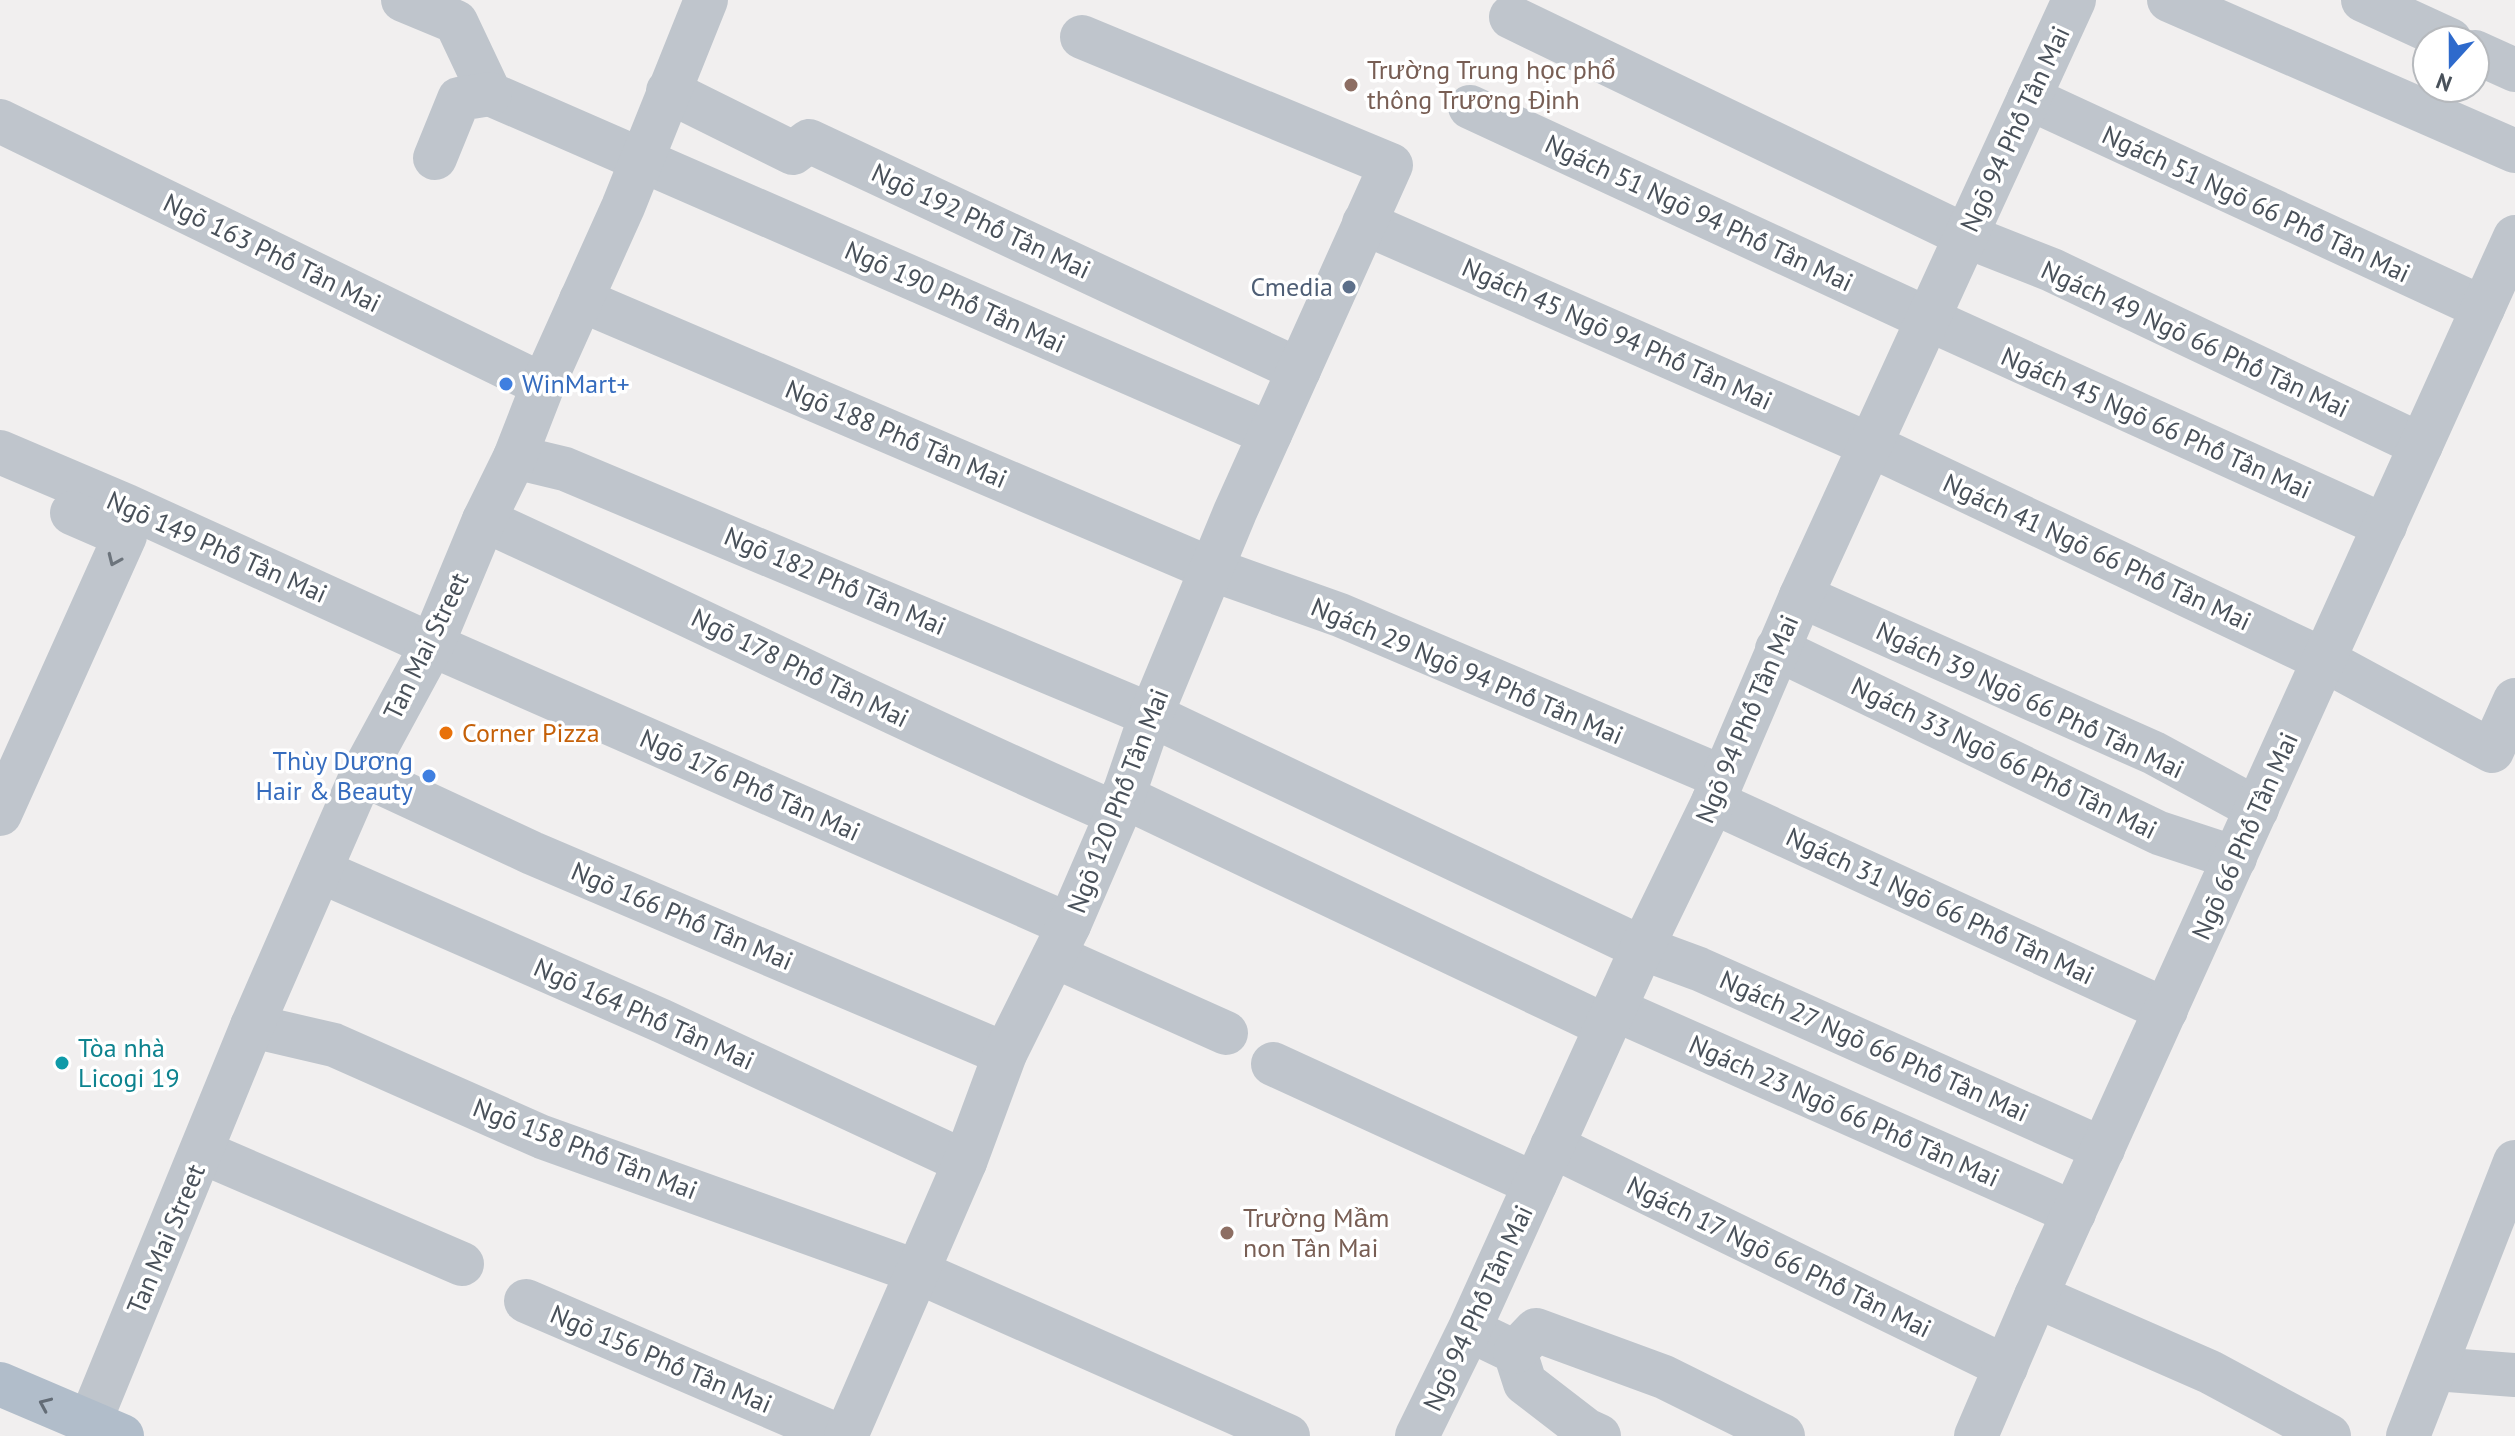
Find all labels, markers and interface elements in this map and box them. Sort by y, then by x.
street label: Ngõ 94 Phố Tân Mai [1952,21,2077,237]
north arrow [2411,24,2491,104]
place label: Trường Trung học phổ thông Trương Định [1367,53,1615,116]
text: N [2432,67,2456,98]
marker: Trường Trung học phổ thông Trương Định [1342,76,1360,94]
street label: Ngách 51 Ngõ 66 Phố Tân Mai [2097,118,2415,289]
street label: Ngách 51 Ngõ 94 Phố Tân Mai [1540,127,1858,298]
street label: Ngõ 192 Phố Tân Mai [867,155,1096,286]
street label: Ngõ 163 Phố Tân Mai [158,186,386,319]
street label: Ngõ 190 Phố Tân Mai [840,233,1070,360]
street label: Ngách 45 Ngõ 94 Phố Tân Mai [1457,250,1777,417]
street label: Ngách 49 Ngõ 66 Phố Tân Mai [2036,253,2354,424]
place label: Cmedia [1250,270,1333,303]
marker: Cmedia [1340,278,1358,296]
street label: Ngách 45 Ngõ 66 Phố Tân Mai [1996,339,2316,506]
place label: WinMart+ [522,367,630,400]
street label: Ngõ 188 Phố Tân Mai [780,372,1012,495]
marker: WinMart+ [497,375,515,393]
street label: Ngách 41 Ngõ 66 Phố Tân Mai [1938,466,2256,637]
street label: Ngõ 149 Phố Tân Mai [102,483,332,610]
street label: Ngõ 182 Phố Tân Mai [719,519,951,642]
one-way arrow [108,551,124,566]
street label: Tan Mai Street [376,567,475,725]
street label: Ngách 29 Ngõ 94 Phố Tân Mai [1306,590,1628,751]
street label: Ngõ 178 Phố Tân Mai [686,601,914,734]
street label: Ngõ 94 Phố Tân Mai [1688,610,1805,828]
street label: Ngách 39 Ngõ 66 Phố Tân Mai [1871,614,2189,785]
street label: Ngách 33 Ngõ 66 Phố Tân Mai [1846,669,2162,846]
street label: Ngõ 120 Phố Tân Mai [1060,684,1176,918]
place label: Corner Pizza [462,716,600,749]
street label: Ngõ 176 Phố Tân Mai [635,721,865,848]
marker: Corner Pizza [437,724,455,742]
street label: Ngõ 66 Phố Tân Mai [2184,727,2305,945]
place label: Thùy Dương Hair & Beauty [256,744,413,807]
marker: Thùy Dương Hair & Beauty [420,767,438,785]
street label: Ngách 31 Ngõ 66 Phố Tân Mai [1781,820,2099,991]
street label: Ngõ 166 Phố Tân Mai [566,854,798,977]
street label: Ngõ 164 Phố Tân Mai [529,950,759,1077]
street label: Ngách 27 Ngõ 66 Phố Tân Mai [1715,962,2034,1129]
street label: Ngách 23 Ngõ 66 Phố Tân Mai [1684,1027,2004,1194]
place label: Tòa nhà Licogi 19 [78,1031,180,1094]
marker: Tòa nhà Licogi 19 [53,1054,71,1072]
street label: Ngõ 158 Phố Tân Mai [468,1091,702,1207]
street label: Tan Mai Street [119,1159,212,1319]
street label: Ngách 17 Ngõ 66 Phố Tân Mai [1622,1168,1937,1345]
street label: Ngõ 94 Phố Tân Mai [1415,1200,1540,1416]
place label: Trường Mầm non Tân Mai [1243,1201,1389,1264]
marker: Trường Mầm non Tân Mai [1218,1224,1236,1242]
street label: Ngõ 156 Phố Tân Mai [545,1297,777,1420]
one-way arrow [38,1398,53,1414]

